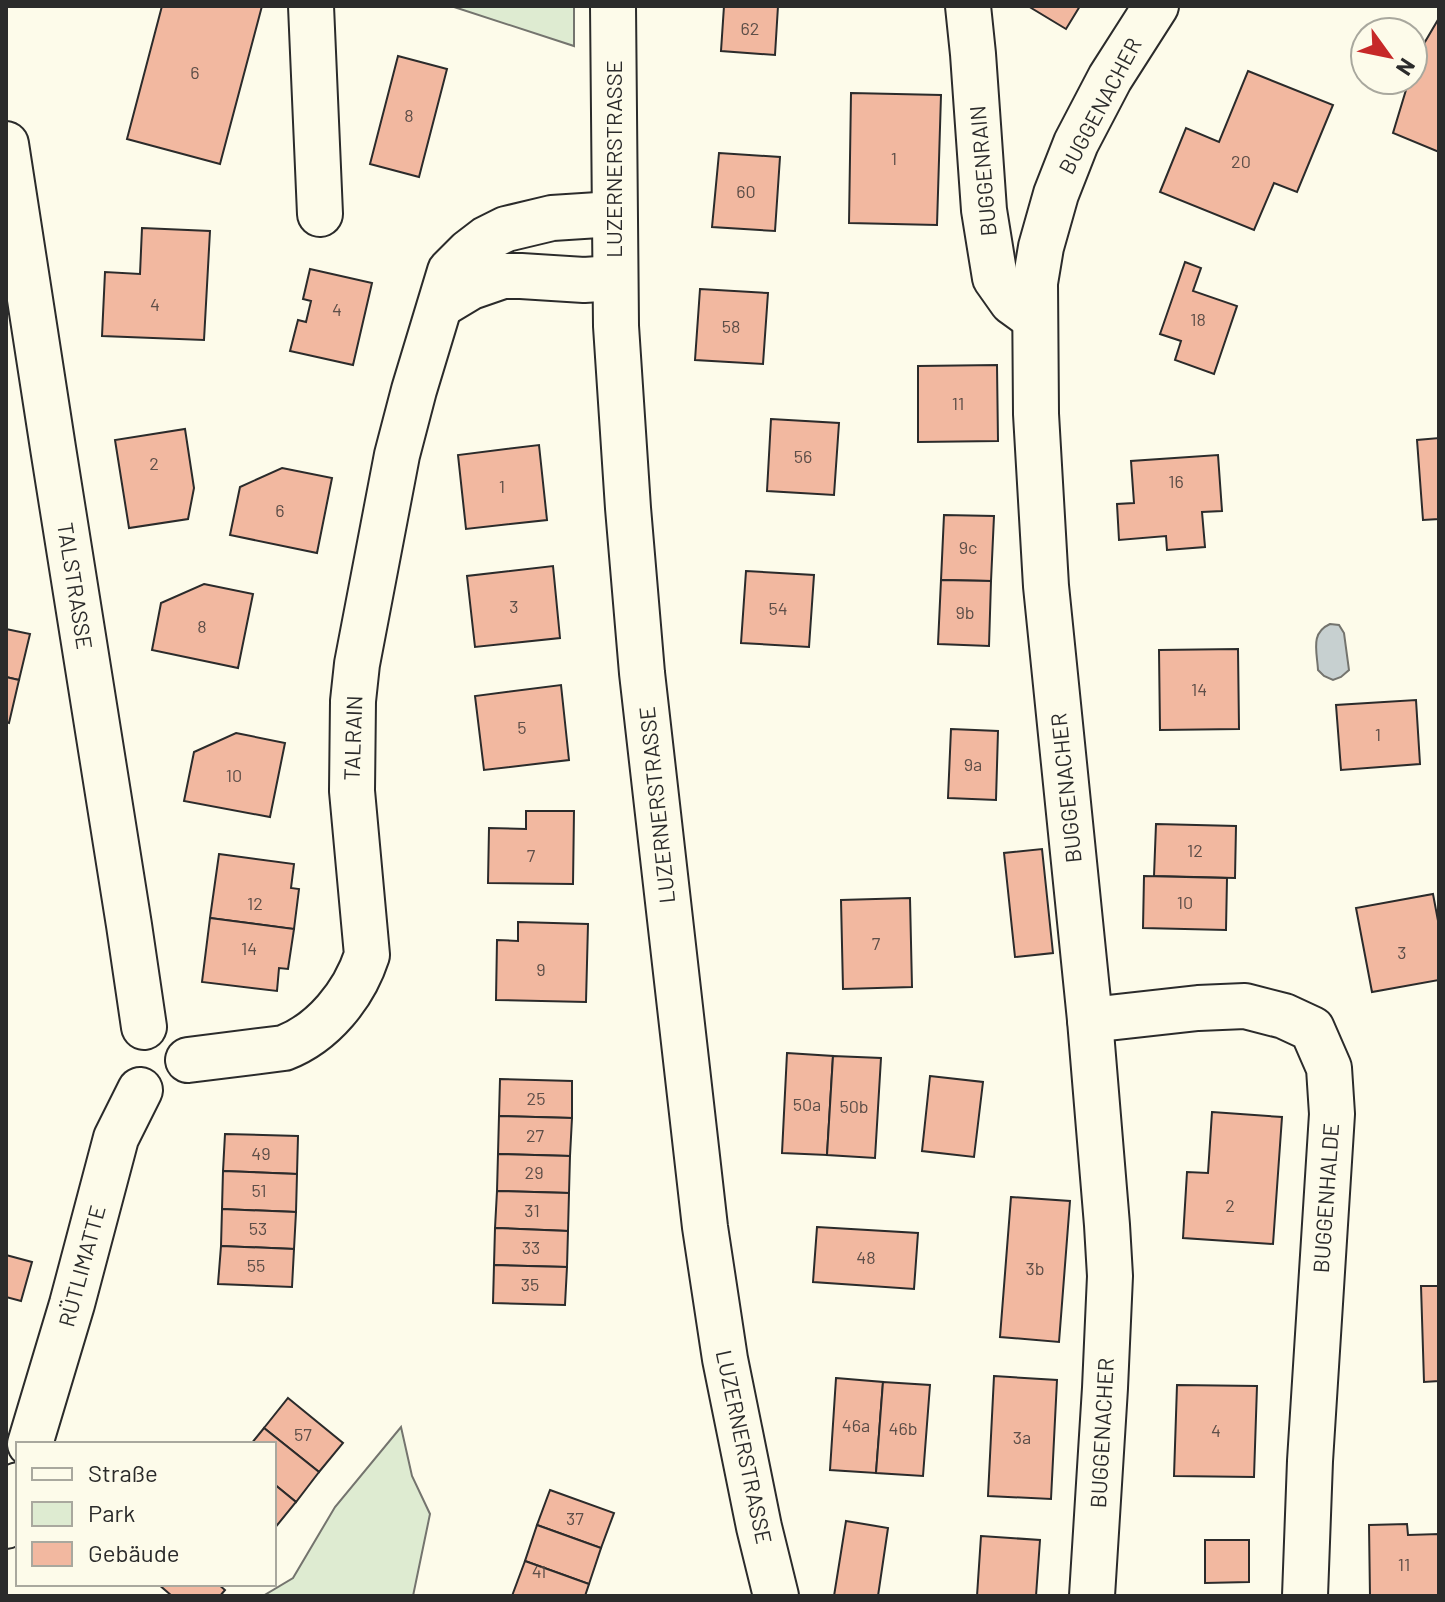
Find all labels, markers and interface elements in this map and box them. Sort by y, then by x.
north arrow [1349,16,1429,96]
house number: 62 [741,17,759,39]
street label: BUGGENACHER [1052,33,1146,178]
text: N [1392,54,1422,81]
street label: LUZERNERSTRASSE [600,60,626,258]
house number: 6 [190,61,200,83]
house number: 8 [404,104,414,126]
street label: BUGGENRAIN [963,105,1001,238]
house number: 1 [891,147,897,169]
house number: 20 [1231,150,1251,172]
house number: 60 [736,180,756,202]
house number: 4 [150,293,160,315]
house number: 4 [332,298,342,320]
house number: 18 [1190,308,1206,330]
house number: 58 [722,315,740,337]
house number: 11 [952,392,964,414]
house number: 56 [794,445,812,467]
house number: 2 [149,452,159,474]
house number: 16 [1168,470,1184,492]
house number: 1 [499,475,505,497]
house number: 6 [275,499,285,521]
street label: TALSTRASSE [53,521,99,651]
house number: 9c [959,536,977,558]
house number: 3 [509,595,519,617]
house number: 54 [768,597,788,619]
house number: 9b [955,601,975,623]
house number: 8 [197,615,207,637]
house number: 14 [1191,678,1207,700]
street label: TALRAIN [338,695,366,781]
street label: LUZERNERSTRASSE [633,705,679,905]
street label: BUGGENACHER [1044,712,1086,864]
house number: 5 [517,716,527,738]
house number: 1 [1375,723,1381,745]
house number: 9a [964,753,982,775]
house number: 10 [226,764,242,786]
house number: 12 [1187,839,1203,861]
house number: 7 [527,844,536,866]
house number: 10 [1177,891,1193,913]
house number: 12 [247,892,263,914]
house number: 7 [872,932,881,954]
house number: 14 [241,937,257,959]
house number: 3 [1397,941,1407,963]
house number: 9 [536,958,546,980]
house number: 25 [527,1087,545,1109]
house number: 50a [793,1093,821,1115]
house number: 50b [839,1095,869,1117]
street label: BUGGENHALDE [1307,1122,1343,1274]
house number: 27 [526,1124,545,1146]
house number: 49 [251,1142,271,1164]
house number: 29 [524,1161,544,1183]
house number: 51 [251,1179,267,1201]
house number: 2 [1225,1194,1235,1216]
house number: 31 [524,1199,540,1221]
street label: RÜTLIMATTE [52,1202,110,1329]
house number: 53 [249,1217,267,1239]
house number: 33 [522,1236,540,1258]
house number: 48 [856,1246,876,1268]
house number: 55 [247,1254,265,1276]
house number: 3b [1025,1257,1045,1279]
house number: 35 [521,1273,539,1295]
street label: LUZERNERSTRASSE [712,1347,778,1546]
street label: BUGGENACHER [1084,1357,1118,1509]
house number: 46a [842,1414,870,1436]
house number: 46b [888,1417,918,1439]
house number: 4 [1211,1419,1221,1441]
house number: 57 [294,1423,312,1445]
house number: 3a [1013,1426,1031,1448]
legend [16,1442,276,1586]
text: Straße [88,1458,158,1487]
text: Park [88,1498,135,1527]
house number: 37 [566,1507,584,1529]
text: Gebäude [88,1538,180,1567]
house number: 11 [1398,1553,1410,1575]
house number: 41 [532,1560,546,1582]

